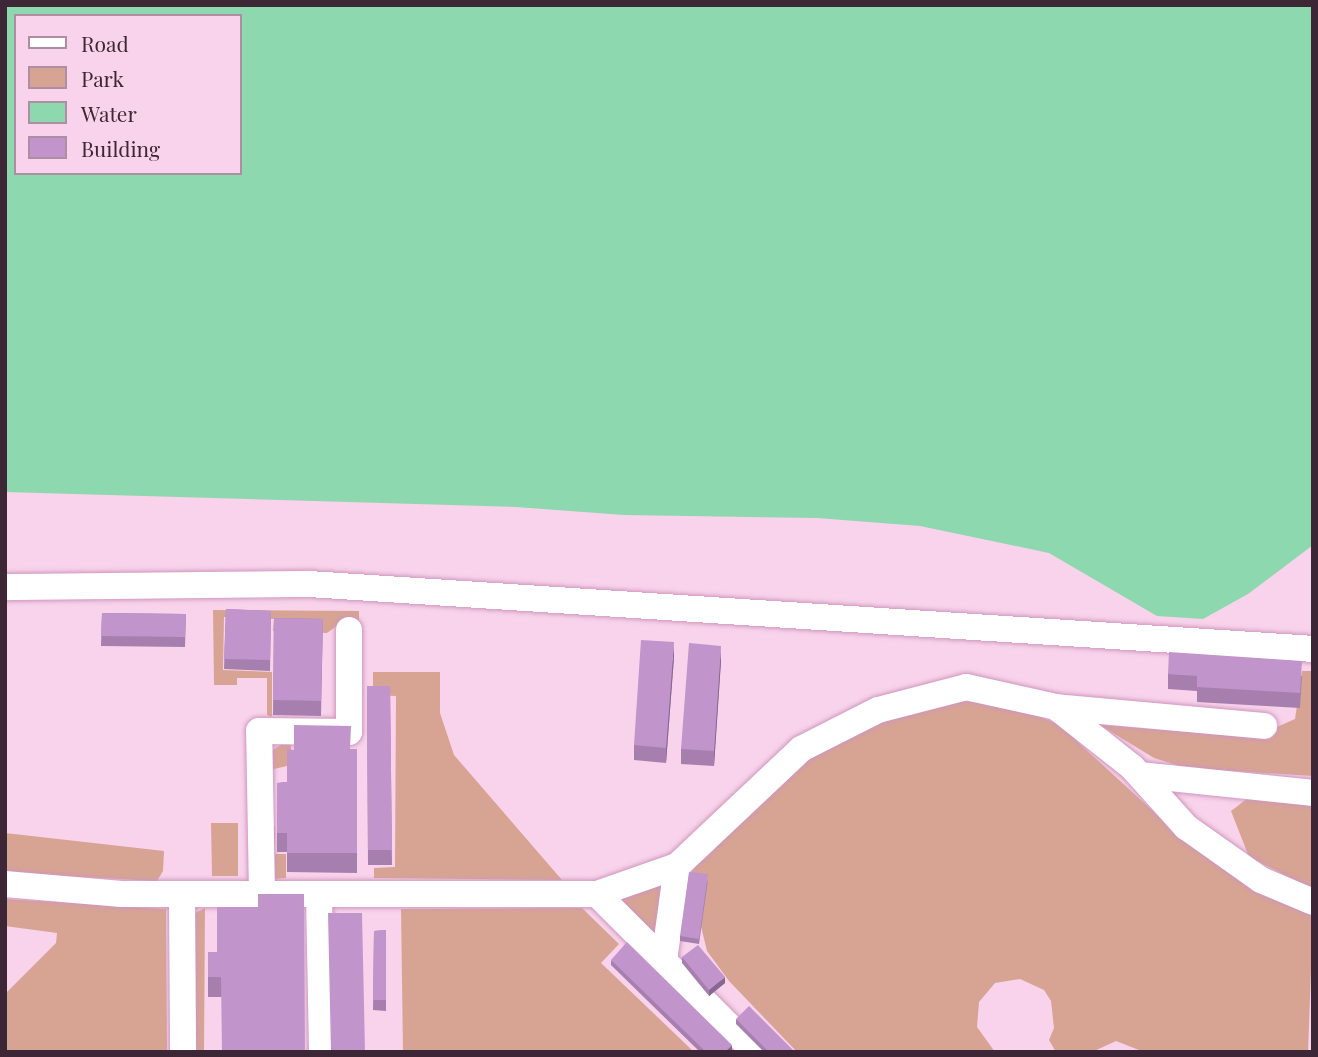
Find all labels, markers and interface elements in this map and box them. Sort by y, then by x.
legend [14,14,242,175]
text: Road [81,29,129,57]
text: Park [81,64,124,92]
text: Water [81,99,137,127]
text: Building [81,134,160,162]

